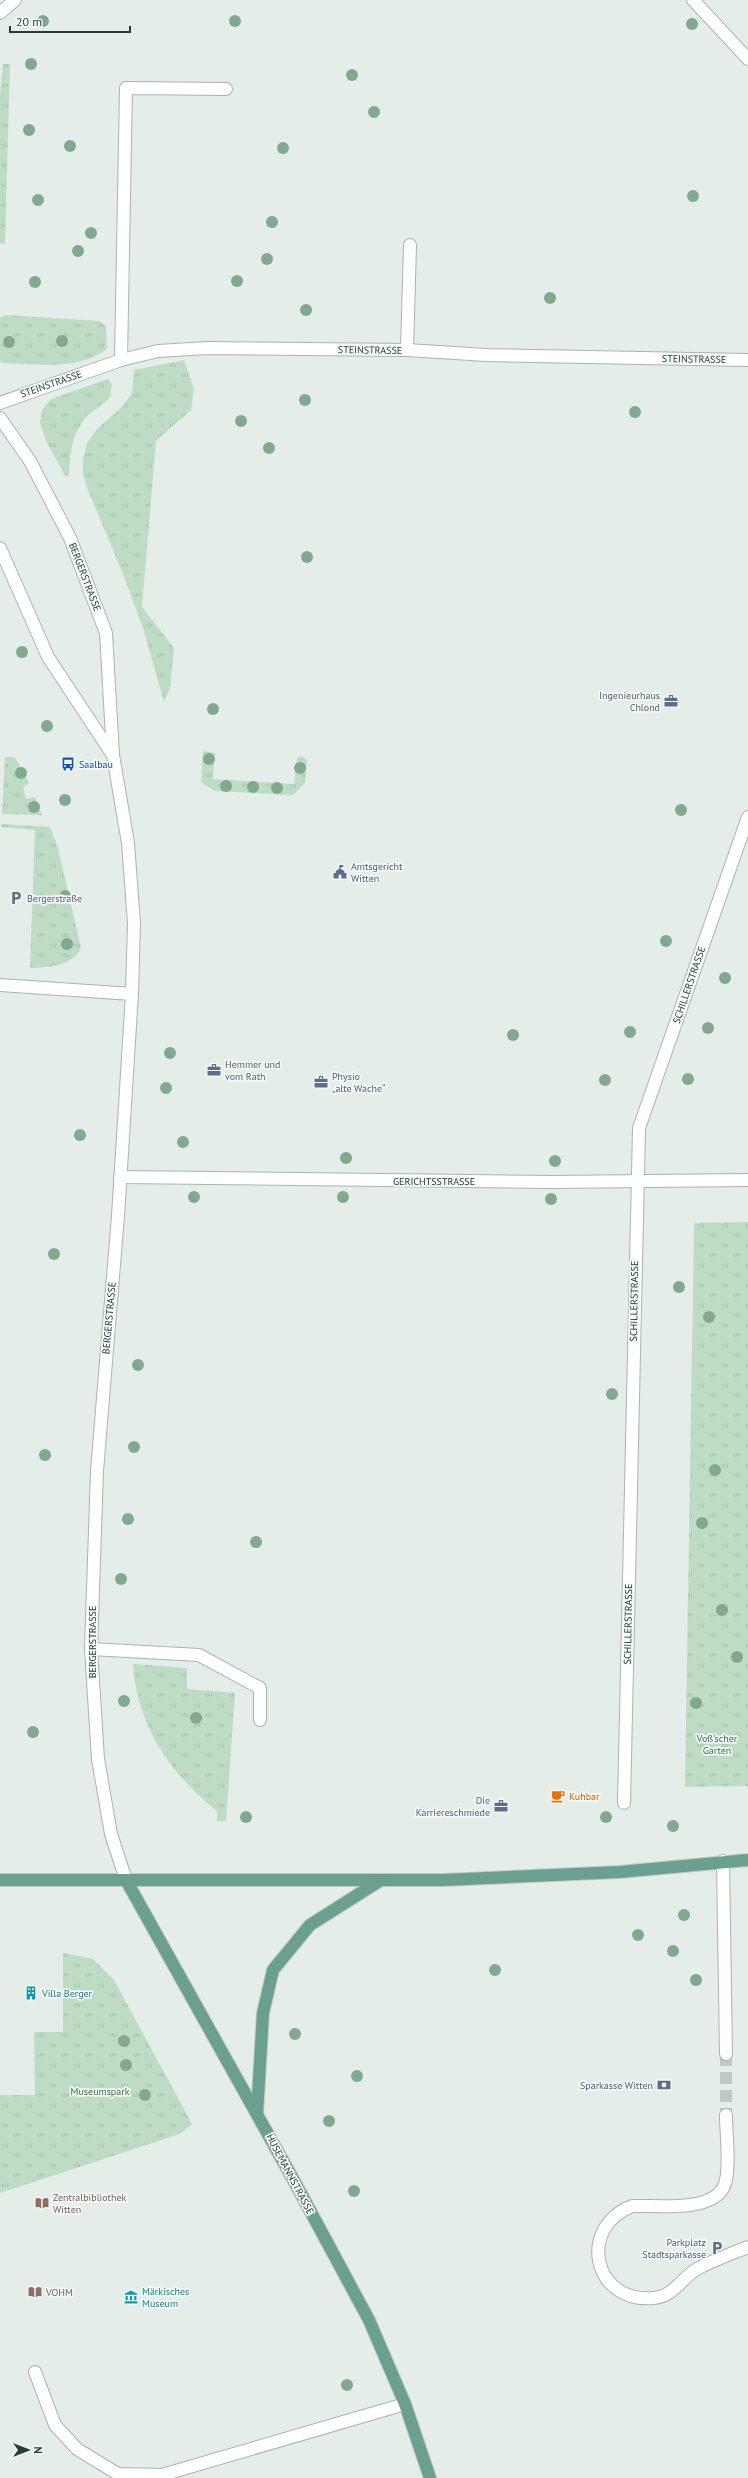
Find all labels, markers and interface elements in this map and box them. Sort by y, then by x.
scale bar [10,8,130,34]
text: 20 m [16,14,42,29]
street label: STEINSTRASSE [338,343,402,357]
street label: STEINSTRASSE [662,352,726,366]
street label: STEINSTRASSE [19,367,83,401]
street label: BERGERSTRASSE [66,541,104,613]
place label: Ingenieurhaus Chlond [599,689,660,714]
office icon: Ingenieurhaus Chlond [663,693,679,709]
bus stop icon: Saalbau [60,756,76,772]
place label: Saalbau [79,758,113,771]
place label: Amtsgericht Witten [351,860,403,885]
public building icon: Amtsgericht Witten [332,864,348,880]
parking icon: Bergerstraße [8,890,24,906]
place label: Bergerstraße [27,892,82,905]
street label: SCHILLERSTRASSE [670,945,708,1025]
place label: Hemmer und vom Rath [225,1058,280,1083]
office icon: Hemmer und vom Rath [206,1062,222,1078]
place label: Physio „alte Wache“ [332,1070,386,1095]
office icon: Physio „alte Wache“ [313,1074,329,1090]
street label: GERICHTSSTRASSE [393,1175,475,1188]
street label: SCHILLERSTRASSE [627,1261,641,1341]
street label: BERGERSTRASSE [99,1281,119,1355]
street label: SCHILLERSTRASSE [621,1584,635,1664]
street label: BERGERSTRASSE [86,1606,99,1678]
park label: Voß’scher Garten [696,1732,738,1757]
cafe icon: Kuhbar [550,1788,566,1804]
place label: Kuhbar [569,1790,600,1803]
place label: Die Karriereschmiede [416,1794,490,1819]
office icon: Die Karriereschmiede [493,1798,509,1814]
building icon: Villa Berger [23,1985,39,2001]
place label: Villa Berger [41,1987,93,2000]
bank icon: Sparkasse Witten [656,2077,672,2093]
place label: Sparkasse Witten [580,2079,653,2092]
park label: Museumspark [71,2085,130,2098]
street label: HUSEMANNSTRASSE [263,2131,317,2217]
place label: Zentralbibliothek Witten [53,2191,127,2216]
library icon: Zentralbibliothek Witten [34,2195,50,2211]
place label: Parkplatz Stadtsparkasse [642,2236,706,2261]
parking icon: Parkplatz Stadtsparkasse [709,2240,725,2256]
library icon: VOHM [27,2284,43,2300]
place label: Märkisches Museum [142,2285,189,2310]
place label: VOHM [45,2286,73,2299]
museum icon: Märkisches Museum [123,2289,139,2305]
north arrow [8,2430,48,2470]
text: N [31,2446,45,2454]

